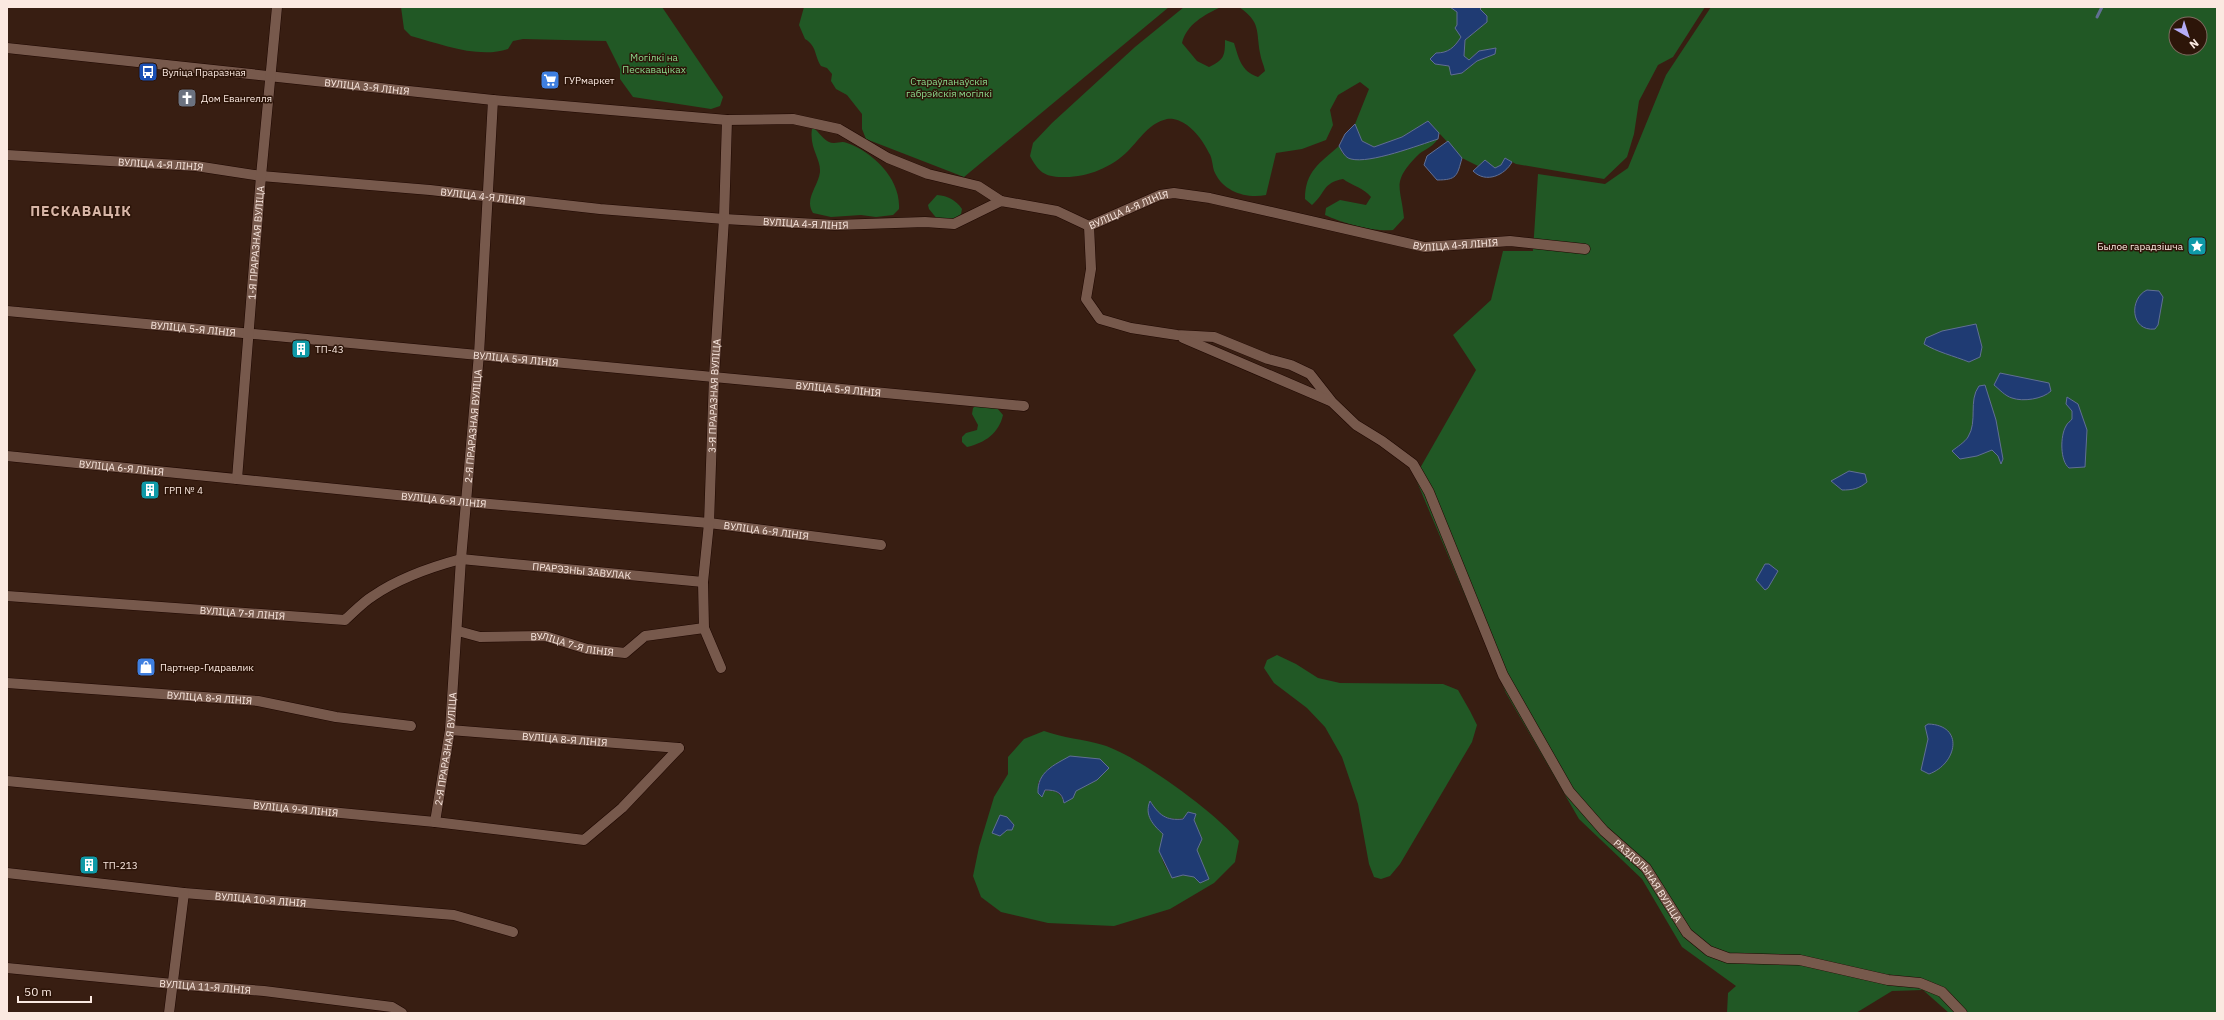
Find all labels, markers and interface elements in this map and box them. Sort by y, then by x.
north arrow [2168,16,2208,56]
text: N [2187,36,2202,52]
park label: Могілкі на Пескаваціках [622,51,686,76]
bus stop icon: Вуліца Праразная [137,61,159,83]
place label: Вуліца Праразная [162,66,246,79]
supermarket icon: ГУРмаркет [539,69,561,91]
place label: ГУРмаркет [564,74,615,87]
park label: Стараўланаўскія габрэйскія могілкі [906,75,992,100]
street label: ВУЛІЦА 3-Я ЛІНІЯ [324,76,410,98]
church icon: Дом Евангелля [176,87,198,109]
place label: Дом Евангелля [201,92,272,105]
street label: ВУЛІЦА 4-Я ЛІНІЯ [118,155,204,174]
street label: 1-Я ПРАРАЗНАЯ ВУЛІЦА [245,185,267,300]
street label: ВУЛІЦА 4-Я ЛІНІЯ [440,185,526,208]
street label: ВУЛІЦА 4-Я ЛІНІЯ [1087,188,1169,232]
district label: ПЕСКАВАЦІК [30,202,132,220]
street label: ВУЛІЦА 4-Я ЛІНІЯ [763,215,849,232]
place icon: Былое гарадзішча [2186,235,2208,257]
street label: ВУЛІЦА 4-Я ЛІНІЯ [1411,236,1499,254]
place label: Былое гарадзішча [2097,240,2184,253]
street label: ВУЛІЦА 5-Я ЛІНІЯ [150,318,236,339]
building icon: ТП-43 [290,338,312,360]
street label: 3-Я ПРАРАЗНАЯ ВУЛІЦА [705,338,723,453]
place label: ТП-43 [315,343,344,356]
street label: ВУЛІЦА 5-Я ЛІНІЯ [472,349,559,369]
street label: 2-Я ПРАРАЗНАЯ ВУЛІЦА [462,368,485,484]
street label: ВУЛІЦА 5-Я ЛІНІЯ [795,379,882,400]
street label: ВУЛІЦА 6-Я ЛІНІЯ [78,457,165,479]
building icon: ГРП № 4 [139,479,161,501]
place label: ГРП № 4 [164,484,203,497]
street label: ВУЛІЦА 6-Я ЛІНІЯ [401,489,487,511]
street label: ВУЛІЦА 6-Я ЛІНІЯ [723,519,810,543]
street label: ПРАРЭЗНЫ ЗАВУЛАК [532,560,632,582]
street label: ВУЛІЦА 7-Я ЛІНІЯ [199,604,286,623]
street label: ВУЛІЦА 7-Я ЛІНІЯ [530,629,615,659]
shop icon: Партнер-Гидравлик [135,656,157,678]
place label: Партнер-Гидравлик [160,661,254,674]
street label: ВУЛІЦА 8-Я ЛІНІЯ [166,688,253,708]
street label: 2-Я ПРАРАЗНАЯ ВУЛІЦА [432,691,459,806]
street label: ВУЛІЦА 8-Я ЛІНІЯ [521,730,608,749]
street label: ВУЛІЦА 9-Я ЛІНІЯ [252,799,339,820]
street label: РАЗДОЛЬНАЯ ВУЛІЦА [1611,836,1685,925]
building icon: ТП-213 [78,854,100,876]
place label: ТП-213 [103,859,138,872]
street label: ВУЛІЦА 10-Я ЛІНІЯ [214,890,307,910]
street label: ВУЛІЦА 11-Я ЛІНІЯ [159,977,251,997]
scale bar [18,978,91,1004]
text: 50 m [24,984,52,999]

